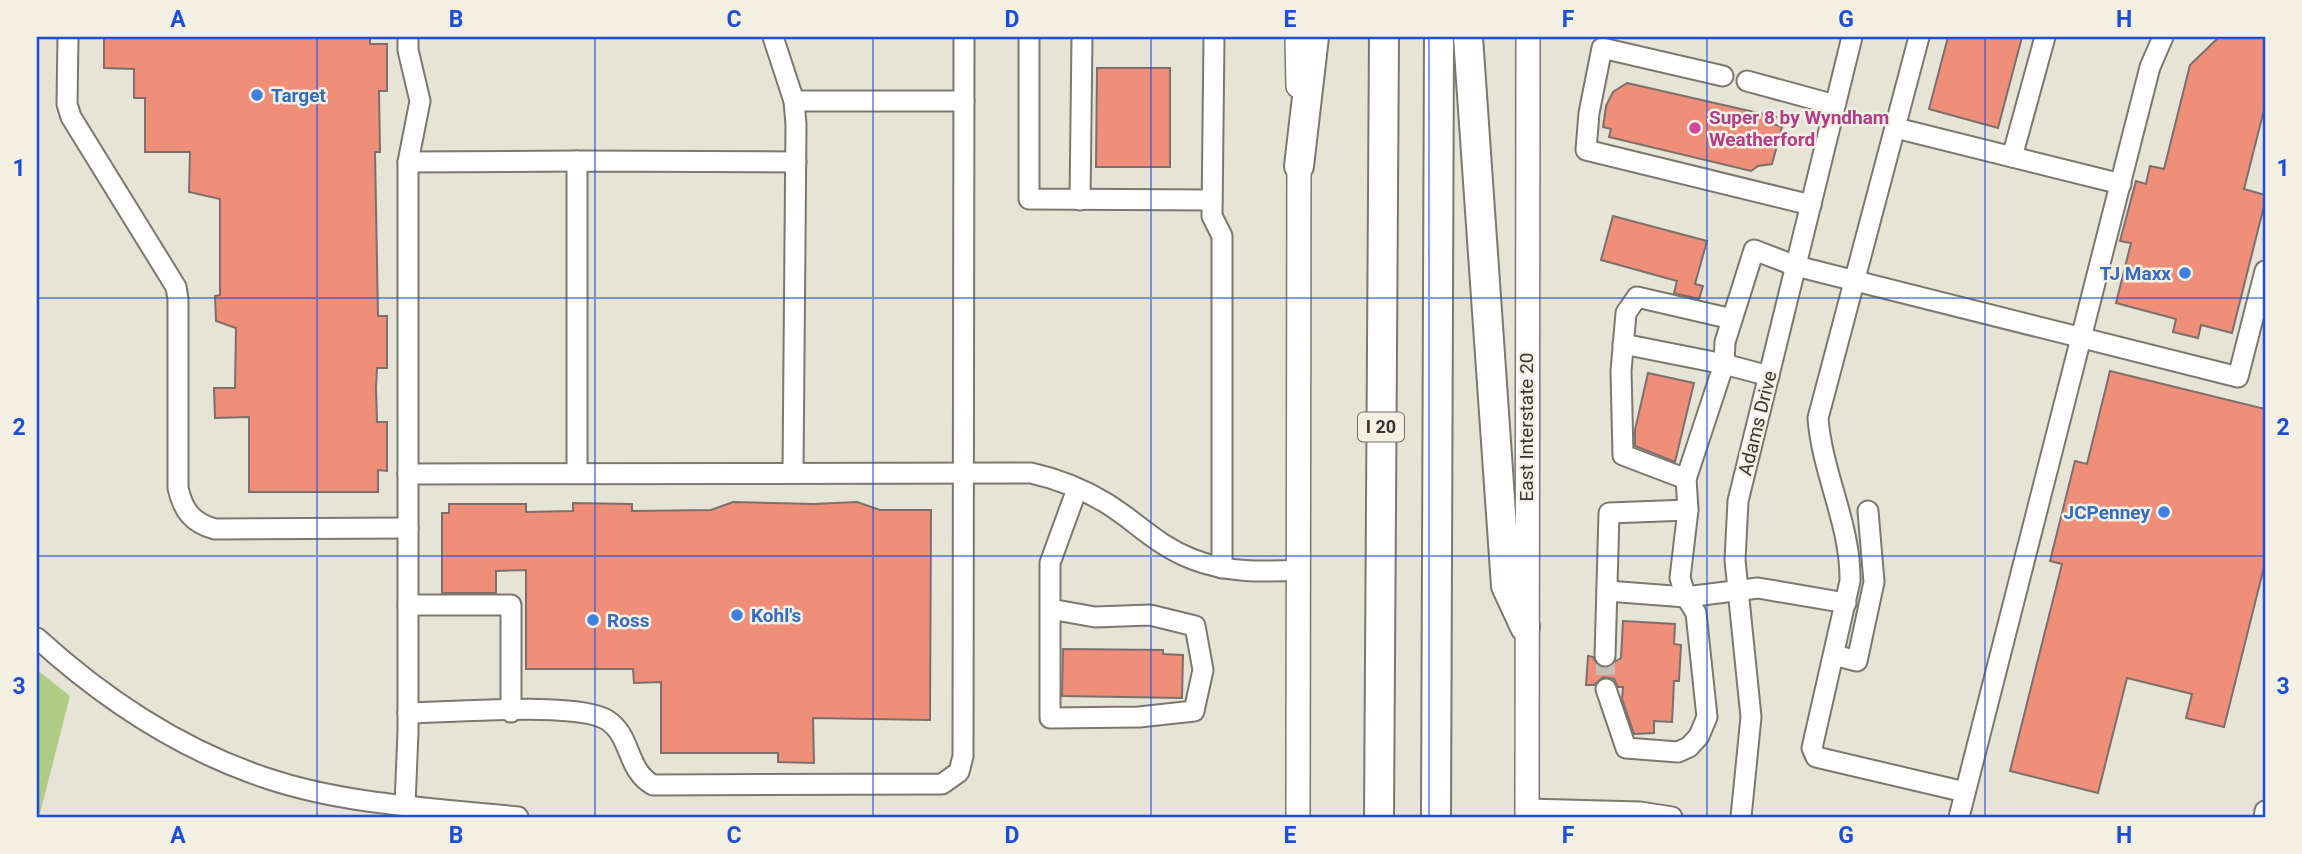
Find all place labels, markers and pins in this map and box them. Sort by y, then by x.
place label: Target [271,84,326,107]
marker: Target [249,87,265,103]
place label: Super 8 by Wyndham Weatherford [1709,106,1889,151]
marker: Super 8 by Wyndham Weatherford [1687,120,1703,136]
place label: TJ Maxx [2100,262,2171,285]
marker: TJ Maxx [2177,265,2193,281]
place label: JCPenney [2064,501,2150,524]
marker: JCPenney [2156,504,2172,520]
place label: Kohl's [751,604,801,627]
marker: Kohl's [729,607,745,623]
place label: Ross [607,609,650,632]
marker: Ross [585,612,601,628]

